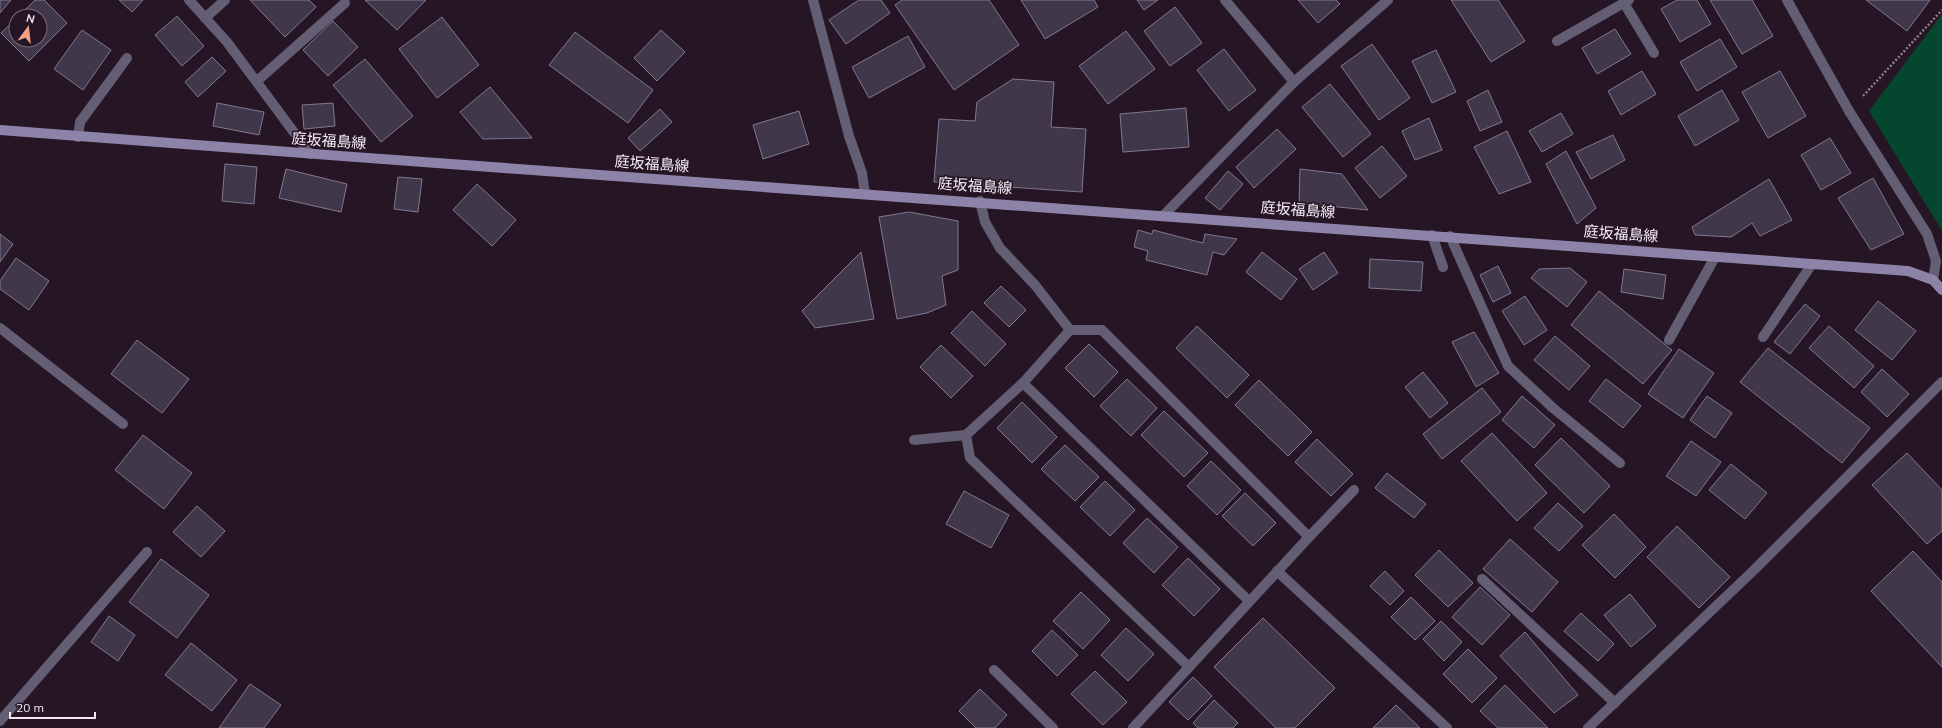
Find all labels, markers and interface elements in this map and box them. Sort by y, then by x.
north arrow [8,8,48,48]
text: N [25,11,36,26]
street label: 庭坂福島線 [291,128,367,153]
street label: 庭坂福島線 [614,151,690,176]
street label: 庭坂福島線 [937,173,1013,198]
street label: 庭坂福島線 [1260,197,1336,222]
street label: 庭坂福島線 [1583,221,1659,246]
scale bar [10,694,95,720]
text: 20 m [16,700,44,715]

